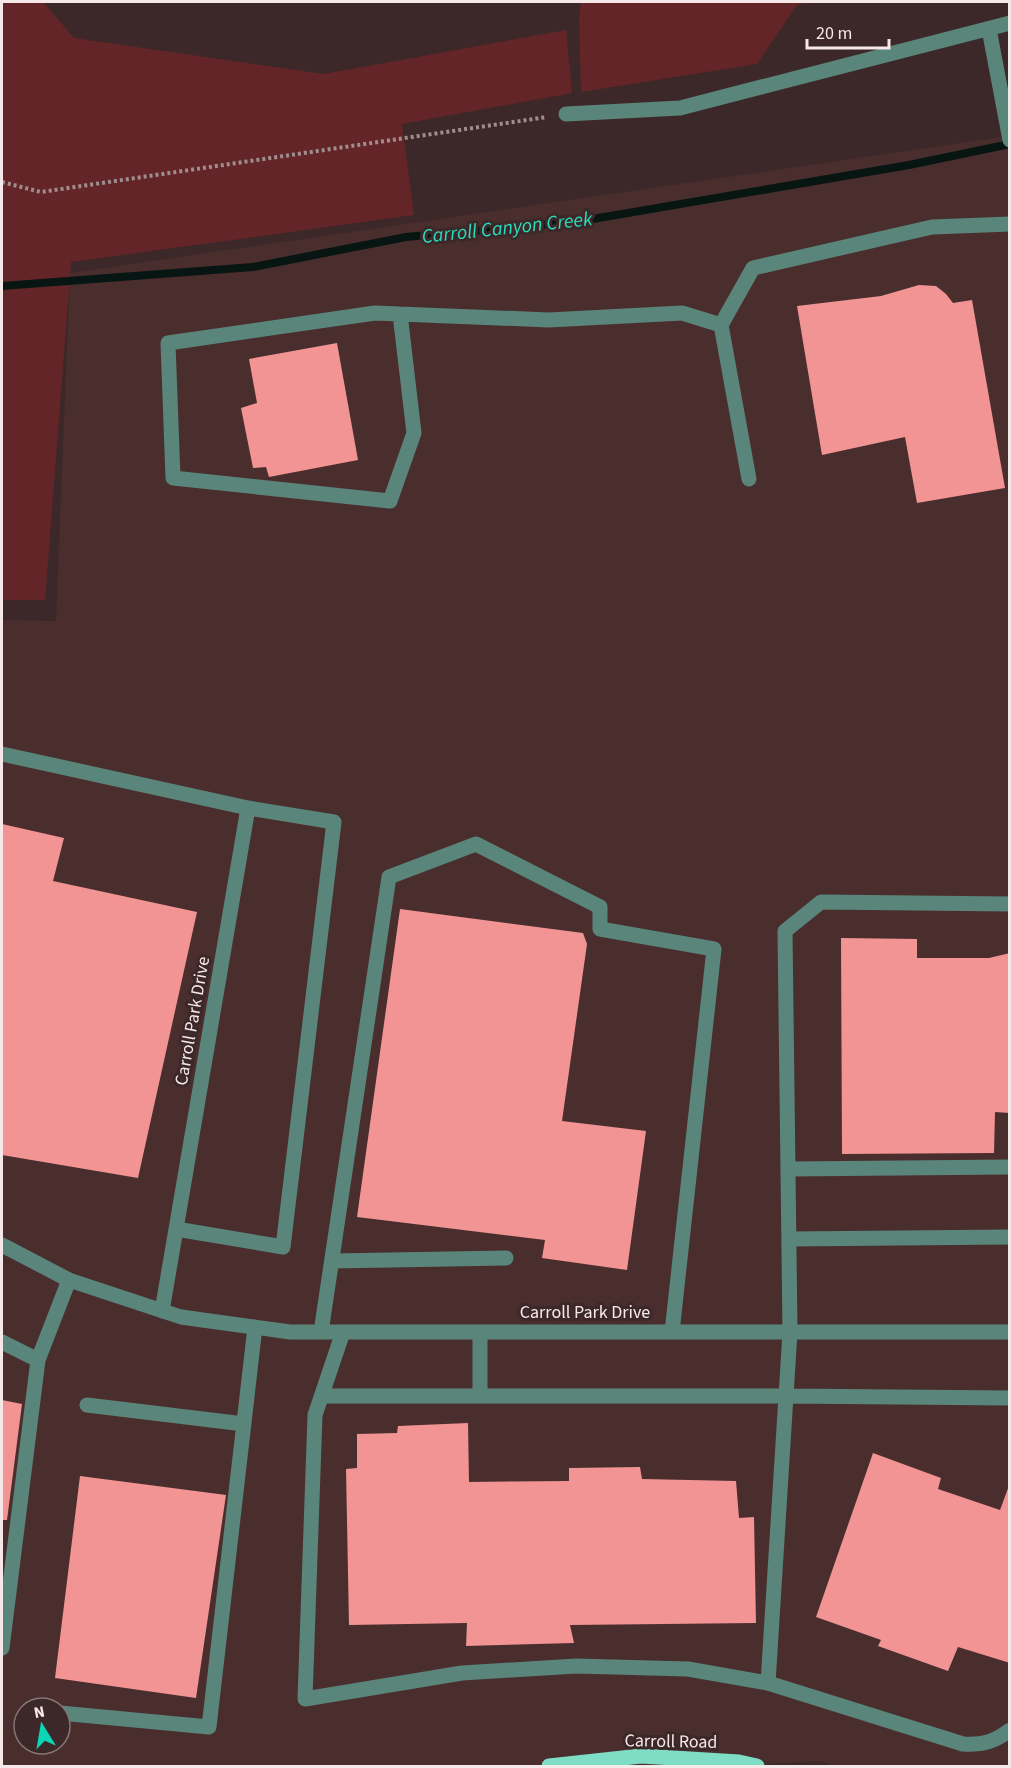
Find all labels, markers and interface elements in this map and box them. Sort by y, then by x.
scale bar [807,12,890,50]
text: 20 m [816,21,852,46]
water label: Carroll Canyon Creek [420,205,594,251]
street label: Carroll Park Drive [169,955,216,1088]
street label: Carroll Park Drive [520,1300,650,1325]
north arrow [12,1696,72,1756]
text: N [32,1700,47,1724]
street label: Carroll Road [624,1728,718,1755]

